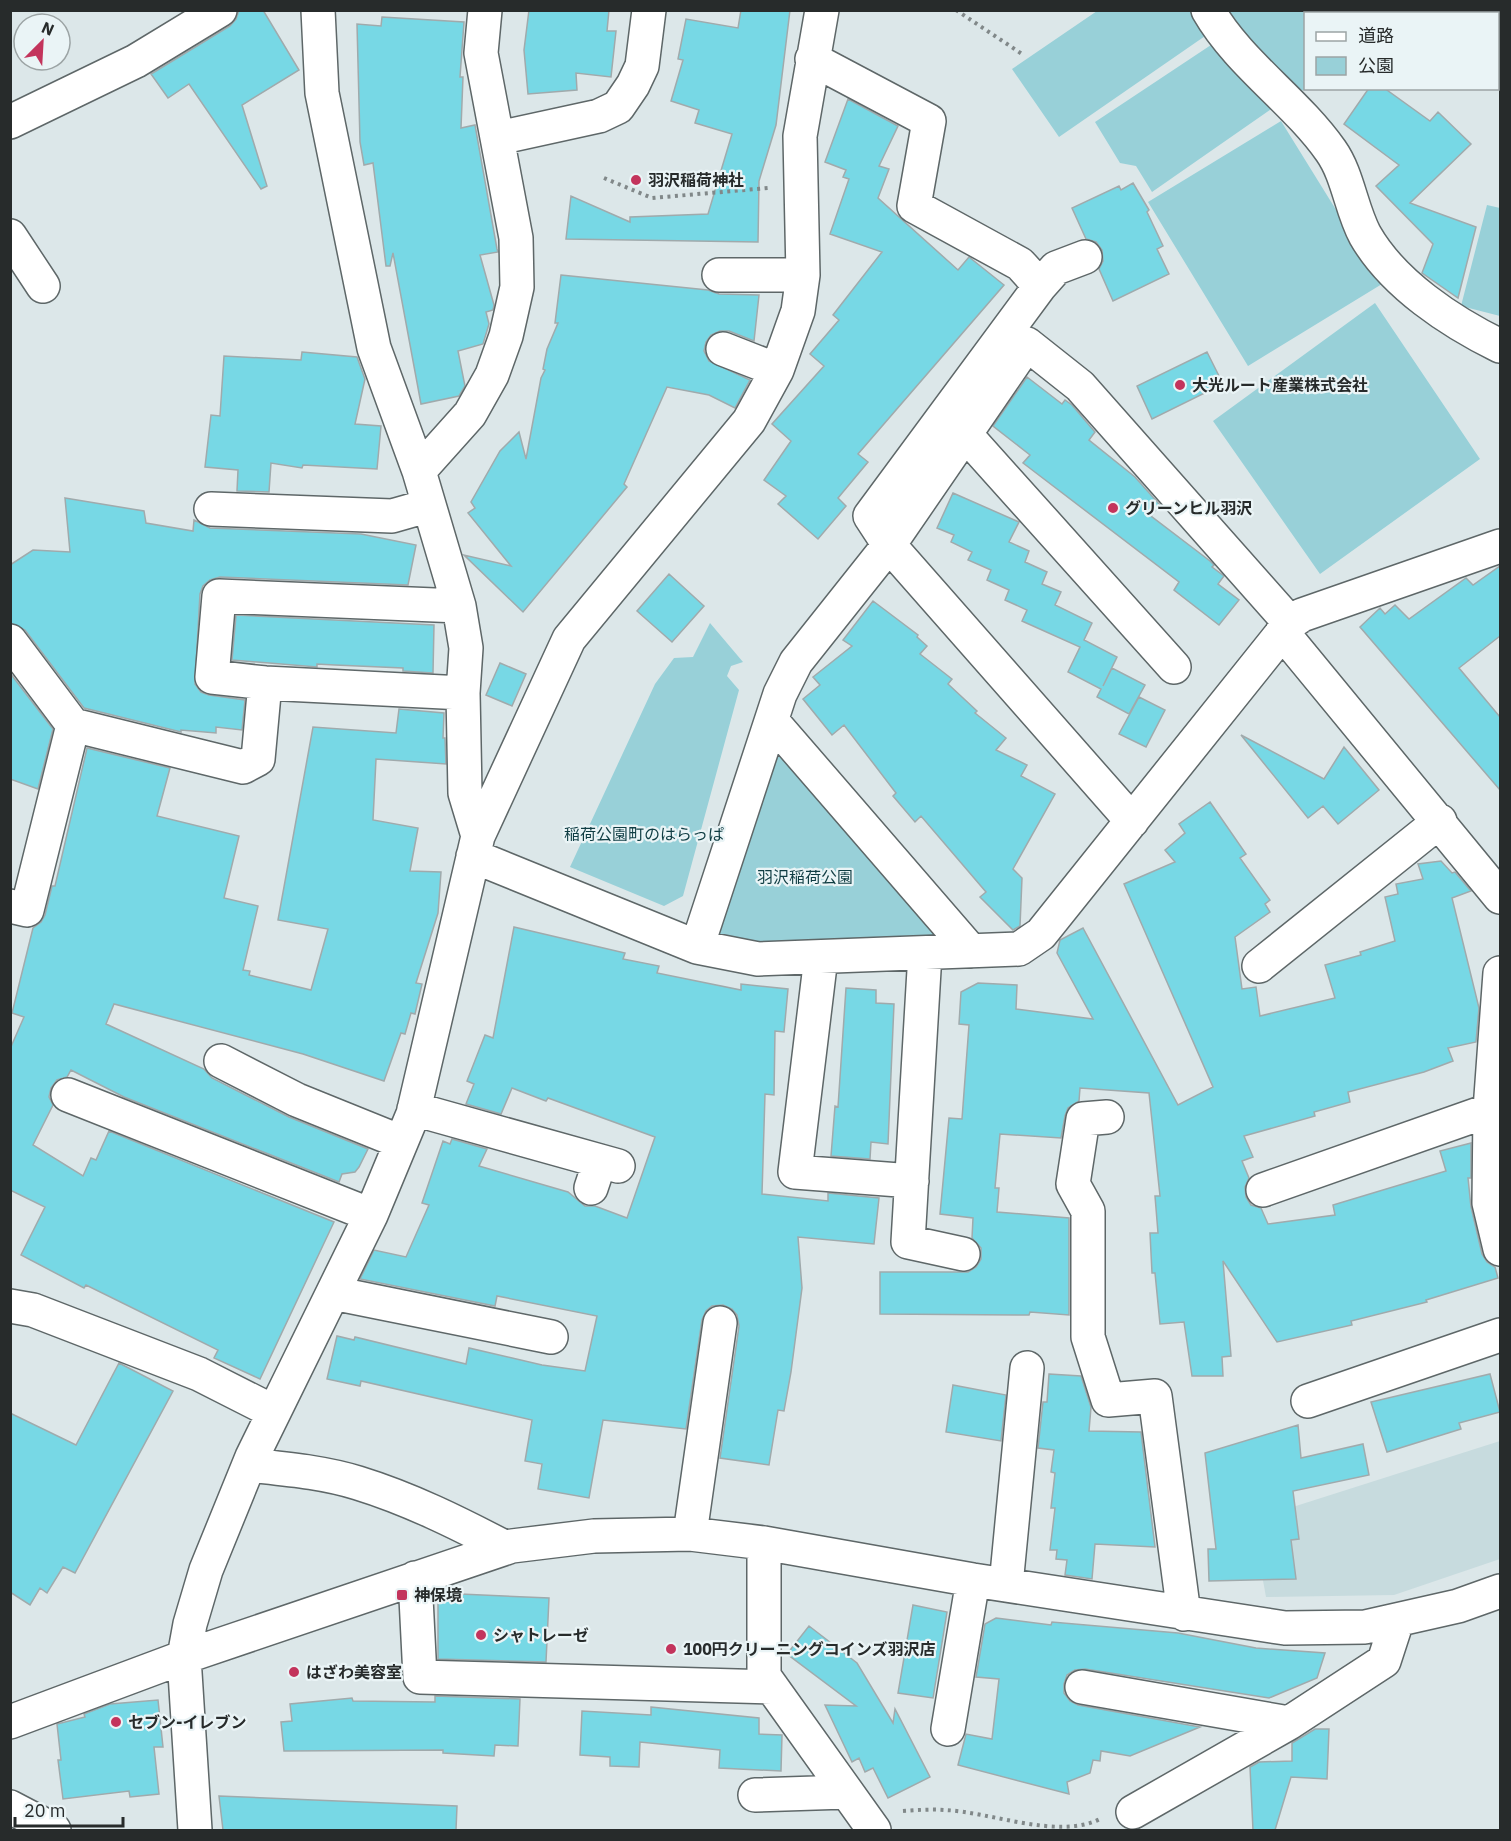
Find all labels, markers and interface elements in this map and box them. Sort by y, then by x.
north arrow [12,12,72,72]
legend [1304,12,1499,90]
text: N [39,17,57,40]
text: 道路 [1358,24,1394,47]
text: 公園 [1358,54,1394,77]
place label: 羽沢稲荷神社 [648,170,744,190]
marker: 羽沢稲荷神社 [629,173,643,187]
place label: 大光ルート産業株式会社 [1192,375,1368,395]
marker: 大光ルート産業株式会社 [1173,378,1187,392]
place label: グリーンヒル羽沢 [1125,498,1252,518]
marker: グリーンヒル羽沢 [1106,501,1120,515]
park label: 稲荷公園町のはらっぱ [564,824,724,844]
park label: 羽沢稲荷公園 [757,867,853,887]
place label: 神保境 [414,1585,462,1605]
marker: 神保境 [395,1588,409,1602]
place label: シャトレーゼ [493,1625,589,1645]
marker: シャトレーゼ [474,1628,488,1642]
place label: 100円クリーニングコインズ羽沢店 [683,1639,935,1659]
marker: 100円クリーニングコインズ羽沢店 [664,1642,678,1656]
place label: はざわ美容室 [306,1662,402,1682]
marker: はざわ美容室 [287,1665,301,1679]
place label: セブン-イレブン [128,1712,246,1732]
marker: セブン-イレブン [109,1715,123,1729]
scale bar [15,1790,123,1828]
text: 20 m [24,1799,66,1822]

